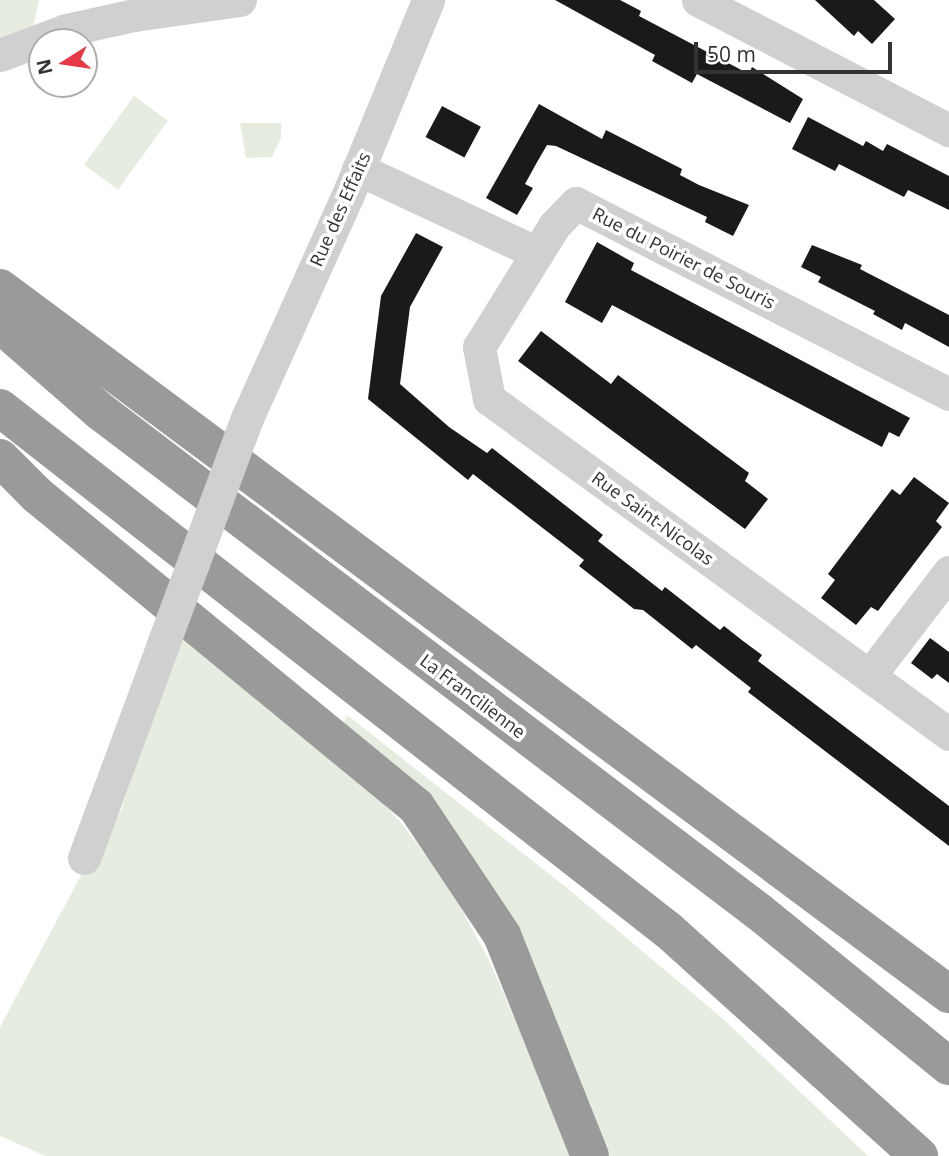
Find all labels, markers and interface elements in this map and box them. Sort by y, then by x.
north arrow [28,28,98,98]
scale bar [697,28,895,72]
text: 50 m [707,40,756,68]
text: N [30,57,59,77]
street label: Rue des Effaits [305,148,375,270]
street label: Rue du Poirier de Souris [589,203,779,313]
street label: Rue Saint-Nicolas [588,467,718,569]
street label: La Francilienne [416,649,530,743]

